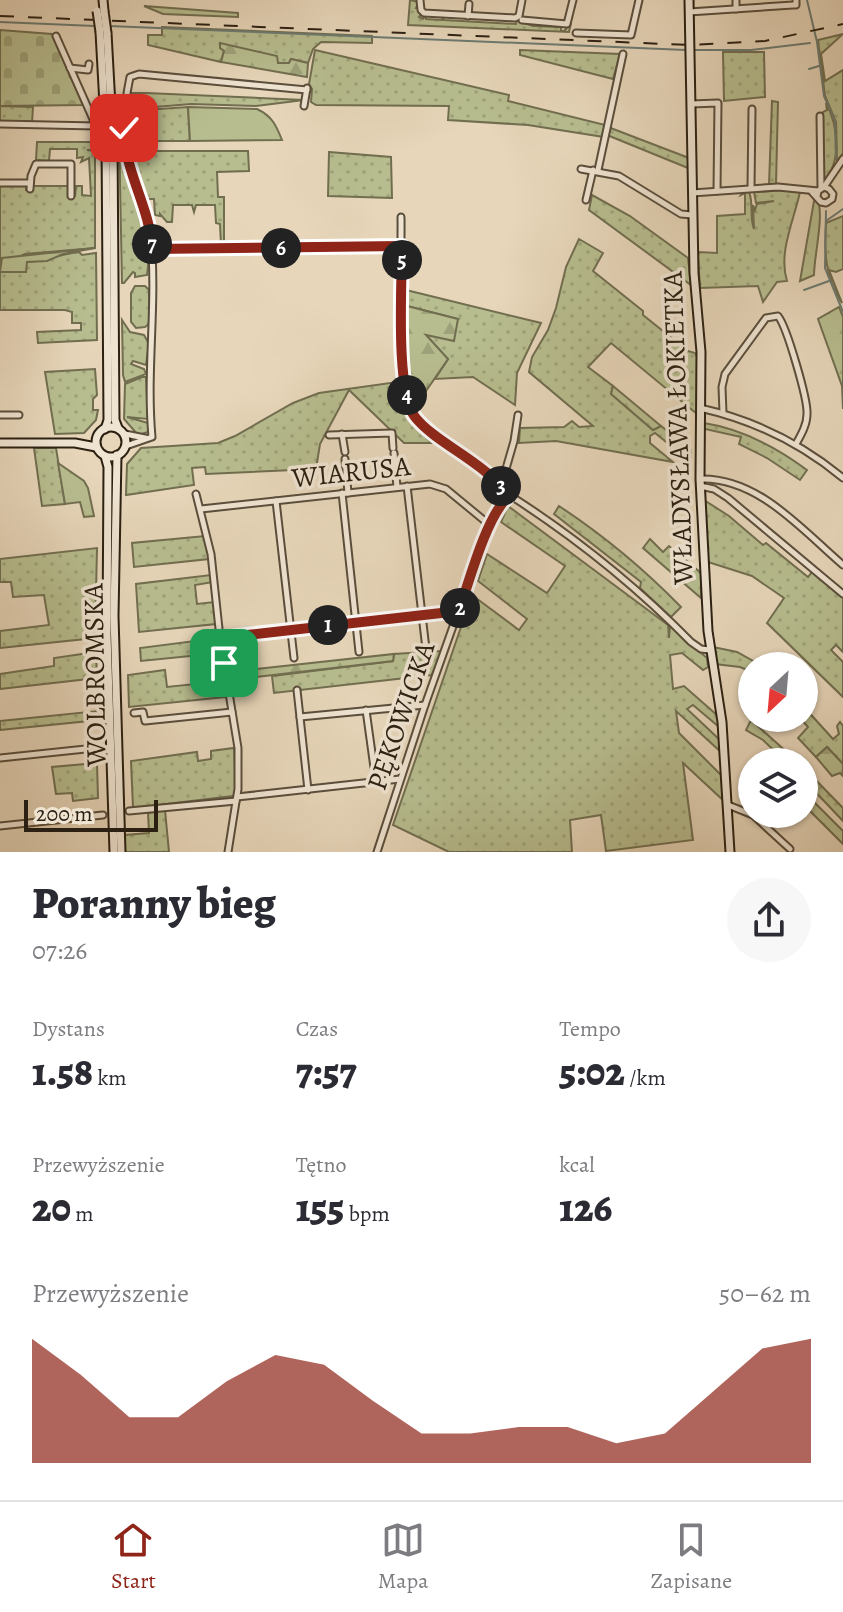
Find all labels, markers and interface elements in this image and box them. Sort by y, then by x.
pin [90,94,158,162]
icon: check [102,106,146,150]
pin: 7 [132,224,172,264]
pin: 6 [261,228,301,268]
text: 7 [147,229,157,259]
text: 6 [276,233,286,263]
pin: 5 [382,240,422,280]
text: 5 [397,245,407,275]
street label: WŁADYSŁAWA ŁOKIETKA [654,270,702,586]
pin: 4 [387,375,427,415]
text: 4 [402,380,412,410]
street label: WIARUSA [289,447,413,497]
pin: 3 [481,466,521,506]
text: 3 [496,471,506,501]
street label: WOLBROMSKA [74,582,116,768]
pin: 2 [440,588,480,628]
text: 2 [455,593,465,623]
pin: 1 [308,605,348,645]
text: 1 [324,610,332,640]
pin [190,629,258,697]
street label: PĘKOWICKA [358,636,444,795]
icon: arrive [202,641,246,685]
north arrow [738,652,818,732]
map controls [738,652,818,828]
button: layers [738,748,818,828]
scale bar [24,796,158,832]
text: 200 m [36,799,93,829]
text: Poranny bieg [32,873,276,933]
button: share [727,878,811,962]
text: 07:26 [32,933,87,968]
text: Dystans [32,1014,105,1044]
text: Czas [296,1014,338,1044]
text: Tempo [559,1014,621,1044]
text: 1.58 [32,1044,93,1099]
text: 7:57 [296,1044,357,1099]
text: 5:02 [559,1044,625,1099]
text: km [93,1063,127,1093]
text: /km [625,1063,666,1093]
text: Przewyższenie [32,1150,165,1180]
text: Tętno [296,1150,346,1180]
text: kcal [559,1150,595,1180]
text: 20 [32,1180,71,1235]
text: 155 [296,1180,344,1235]
text: 126 [559,1180,612,1235]
text: m [71,1199,94,1229]
text: bpm [344,1199,390,1229]
text: Przewyższenie [32,1276,189,1311]
text: 50–62 m [719,1276,811,1311]
tab: Start [111,1518,156,1596]
tab: Mapa [378,1518,428,1596]
tab: Zapisane [650,1518,732,1596]

